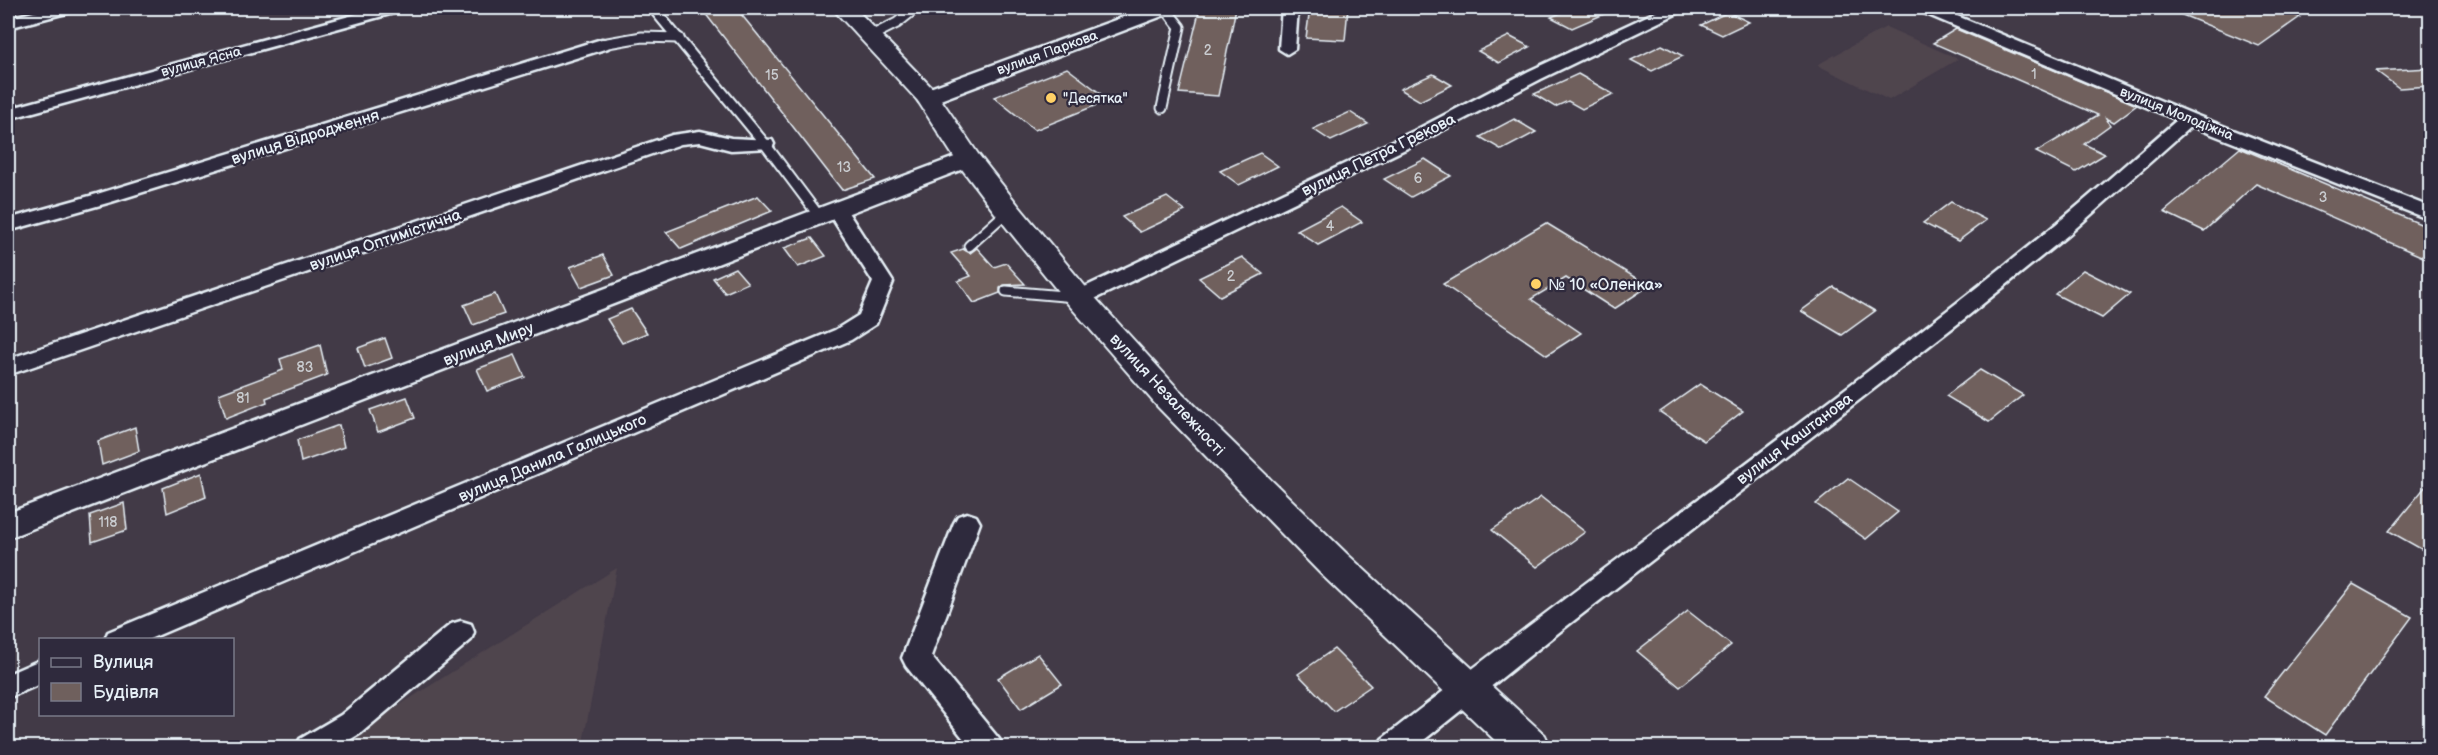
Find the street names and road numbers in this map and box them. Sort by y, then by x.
street label: вулиця Паркова [994,26,1101,79]
street label: вулиця Ясна [159,42,244,80]
street label: вулиця Молодіжна [2118,83,2237,144]
street label: вулиця Відродження [229,106,382,169]
street label: вулиця Петра Грекова [1299,110,1459,201]
street label: вулиця Оптимістична [307,205,464,275]
street label: вулиця Миру [441,318,537,370]
street label: вулиця Незалежності [1105,330,1228,460]
street label: вулиця Каштанова [1733,389,1857,489]
street label: вулиця Данила Галицького [456,410,649,507]

